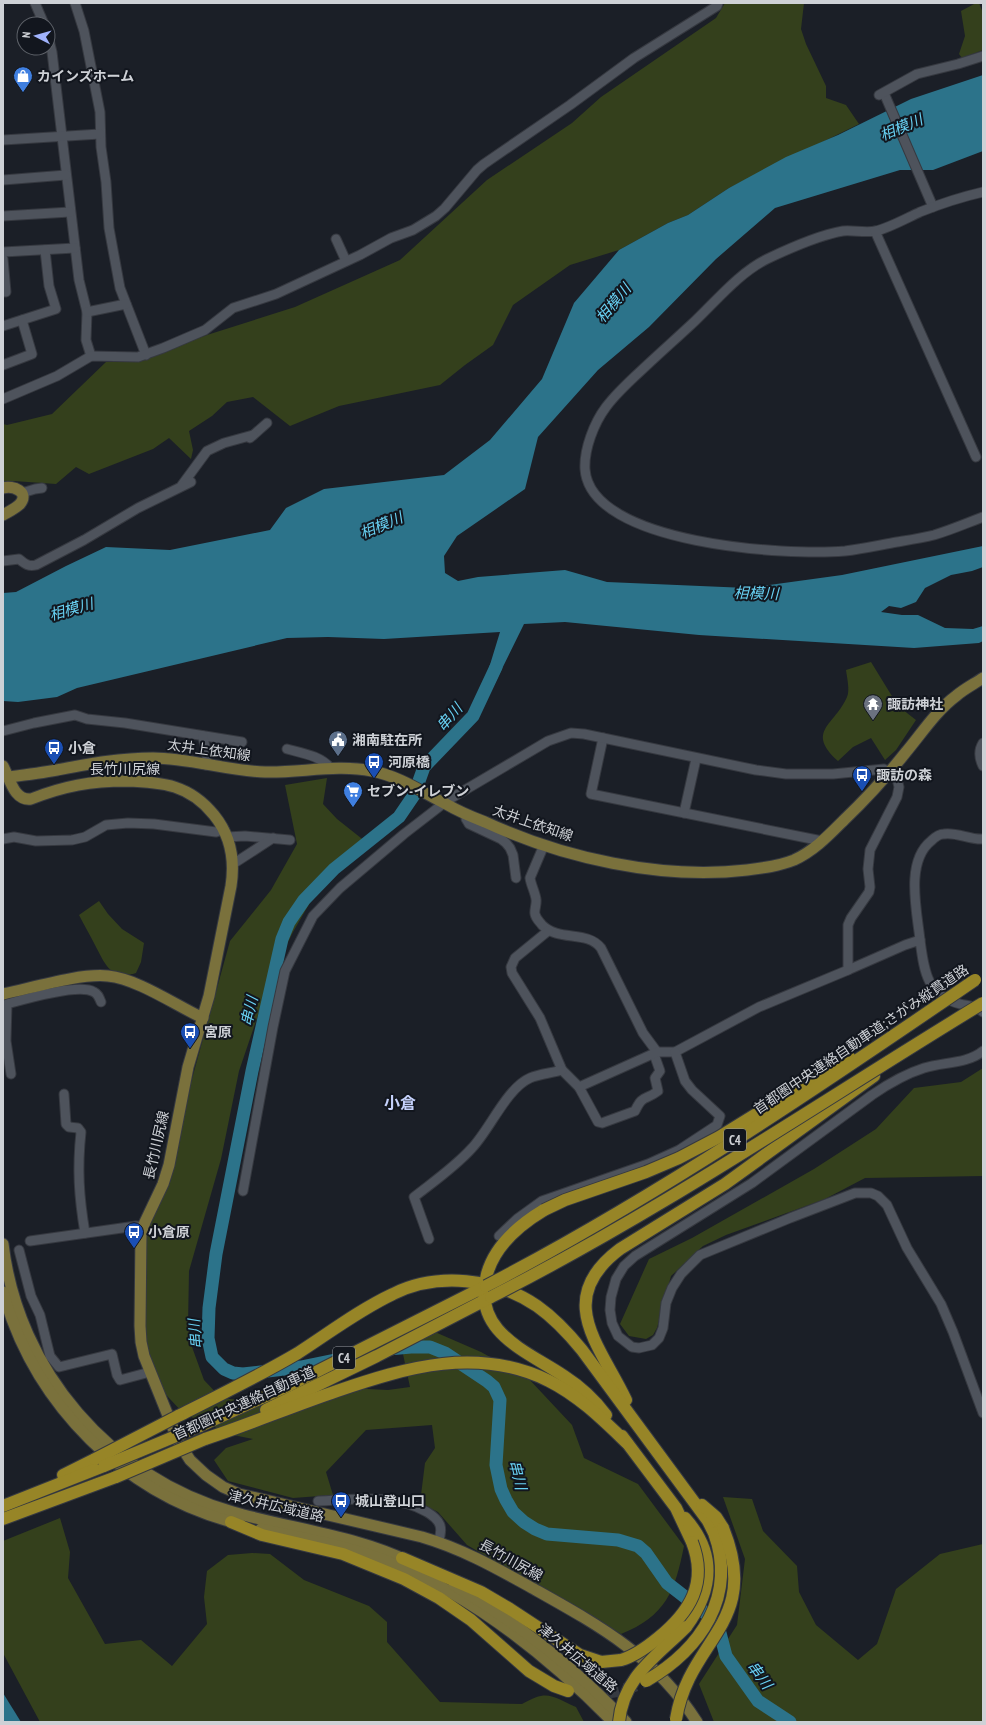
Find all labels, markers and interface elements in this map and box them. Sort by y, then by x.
north arrow [16,16,56,56]
text: N [19,31,33,39]
shop icon: カインズホーム [12,65,34,93]
place label: カインズホーム [37,67,134,85]
water label: 相模川 [877,109,927,145]
water label: 相模川 [591,278,636,326]
water label: 相模川 [357,507,407,543]
water label: 相模川 [733,583,781,603]
water label: 相模川 [47,593,97,624]
temple icon: 諏訪神社 [862,693,884,721]
place label: 諏訪神社 [887,695,943,713]
water label: 串川 [432,698,467,735]
public building icon: 湘南駐在所 [327,729,349,757]
place label: 湘南駐在所 [352,731,422,749]
street label: 太井上依知線 [166,735,252,765]
bus stop icon: 小倉 [43,737,65,765]
place label: 小倉 [68,739,96,757]
bus stop icon: 河原橋 [363,751,385,779]
place label: 河原橋 [388,753,430,771]
street label: 長竹川尻線 [90,760,160,778]
bus stop icon: 諏訪の森 [851,764,873,792]
place label: 諏訪の森 [876,766,932,784]
supermarket icon: セブン-イレブン [342,780,364,808]
place label: セブン-イレブン [367,782,469,800]
street label: 太井上依知線 [490,801,576,845]
street label: 首都圏中央連絡自動車道;さがみ縦貫道路 [750,960,972,1118]
water label: 串川 [236,992,262,1028]
bus stop icon: 宮原 [179,1021,201,1049]
place label: 宮原 [204,1023,232,1041]
district label: 小倉 [384,1093,416,1113]
street label: 長竹川尻線 [139,1109,173,1181]
road number: C4 [724,1129,746,1151]
bus stop icon: 小倉原 [123,1221,145,1249]
place label: 小倉原 [148,1223,190,1241]
water label: 串川 [184,1316,206,1350]
road number: C4 [333,1347,355,1369]
street label: 首都圏中央連絡自動車道 [170,1362,318,1444]
water label: 串川 [505,1458,531,1494]
street label: 津久井広域道路 [226,1486,326,1526]
bus stop icon: 城山登山口 [330,1490,352,1518]
place label: 城山登山口 [355,1492,425,1510]
street label: 長竹川尻線 [476,1535,546,1585]
street label: 津久井広域道路 [535,1620,621,1696]
water label: 串川 [743,1657,778,1694]

